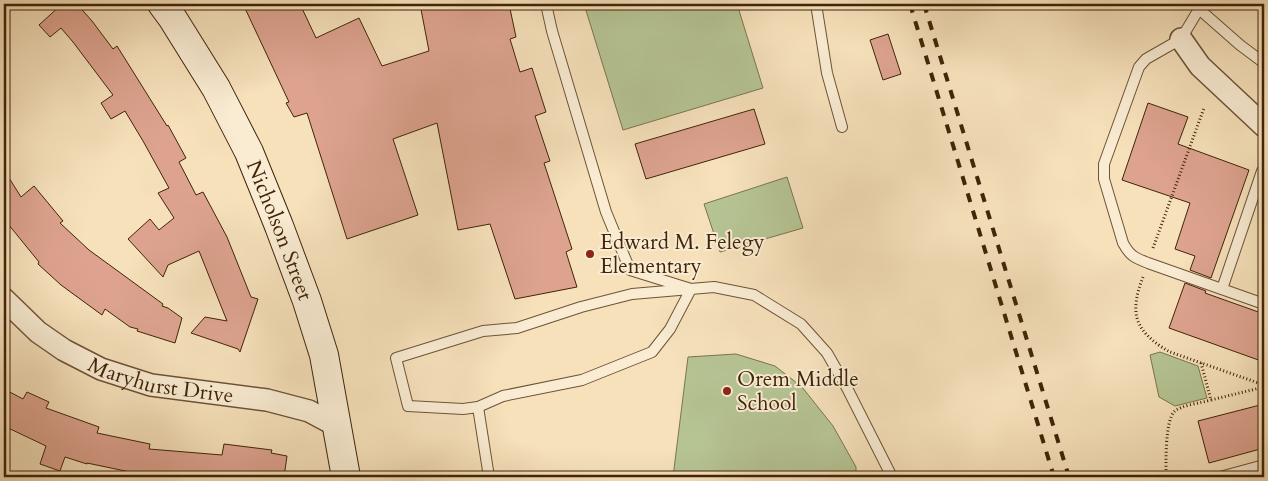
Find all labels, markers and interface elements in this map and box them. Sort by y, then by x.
street label: Nicholson Street [239,156,320,305]
place label: Edward M. Felegy Elementary [600,228,765,281]
marker: Edward M. Felegy Elementary [584,248,596,260]
street label: Maryhurst Drive [83,350,235,410]
place label: Orem Middle School [737,365,859,418]
marker: Orem Middle School [721,385,733,397]

